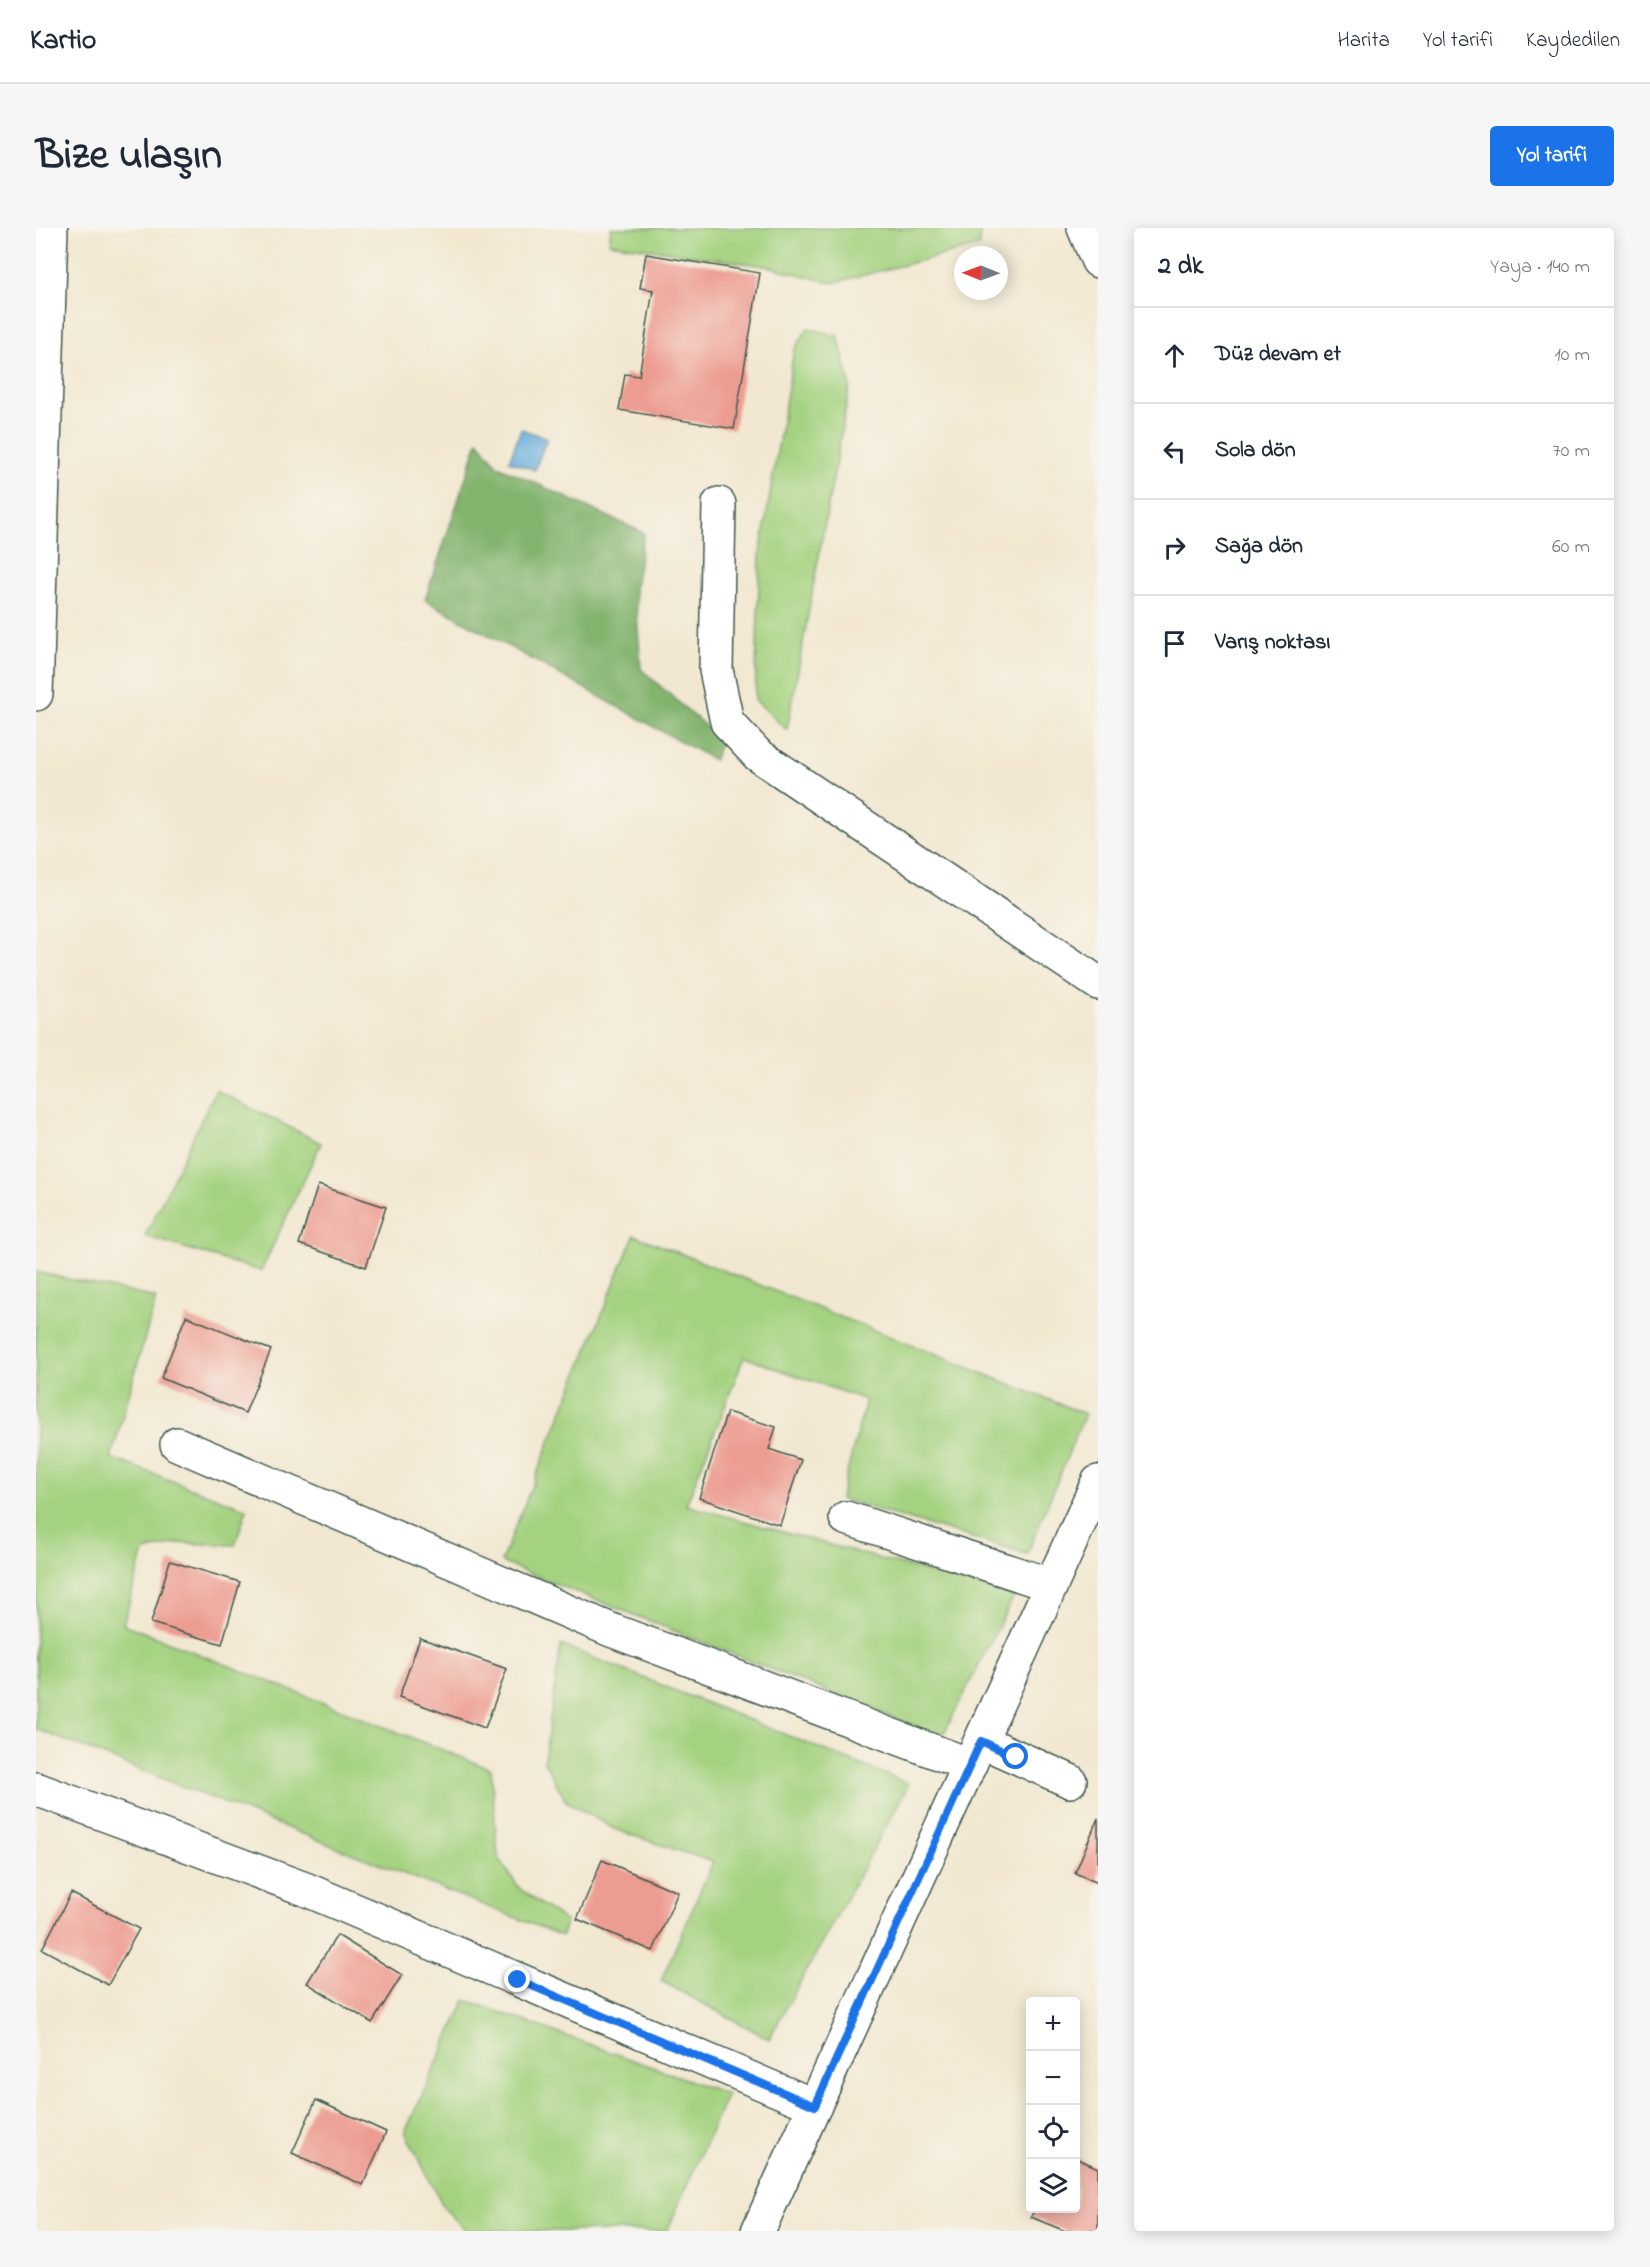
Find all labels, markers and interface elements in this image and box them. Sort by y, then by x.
text: Kartio [30,21,96,62]
text: Harita [1338,26,1390,56]
text: Yol tarifi [1423,26,1493,56]
text: Kaydedilen [1526,26,1620,56]
text: Bize ulaşın [36,126,222,187]
button: Yol tarifi [1490,126,1614,186]
north arrow [954,246,1008,300]
text: 2 dk [1158,248,1203,286]
text: Yaya · 140 m [1490,253,1590,282]
icon: ahead [1158,339,1191,372]
text: Düz devam et [1215,339,1341,371]
text: 10 m [1554,341,1590,370]
icon: left [1158,435,1191,468]
text: Sola dön [1215,435,1296,467]
text: 70 m [1553,437,1590,466]
icon: right [1158,531,1191,564]
text: Sağa dön [1215,531,1303,563]
text: 60 m [1552,533,1590,562]
icon: arrive [1158,627,1191,660]
text: Varış noktası [1215,627,1330,659]
route start [1002,1743,1028,1769]
route end [504,1966,530,1992]
map controls [1026,1997,1080,2213]
button: + [1026,1997,1080,2051]
button: − [1026,2051,1080,2105]
button: locate [1026,2105,1080,2159]
button: layers [1026,2159,1080,2213]

